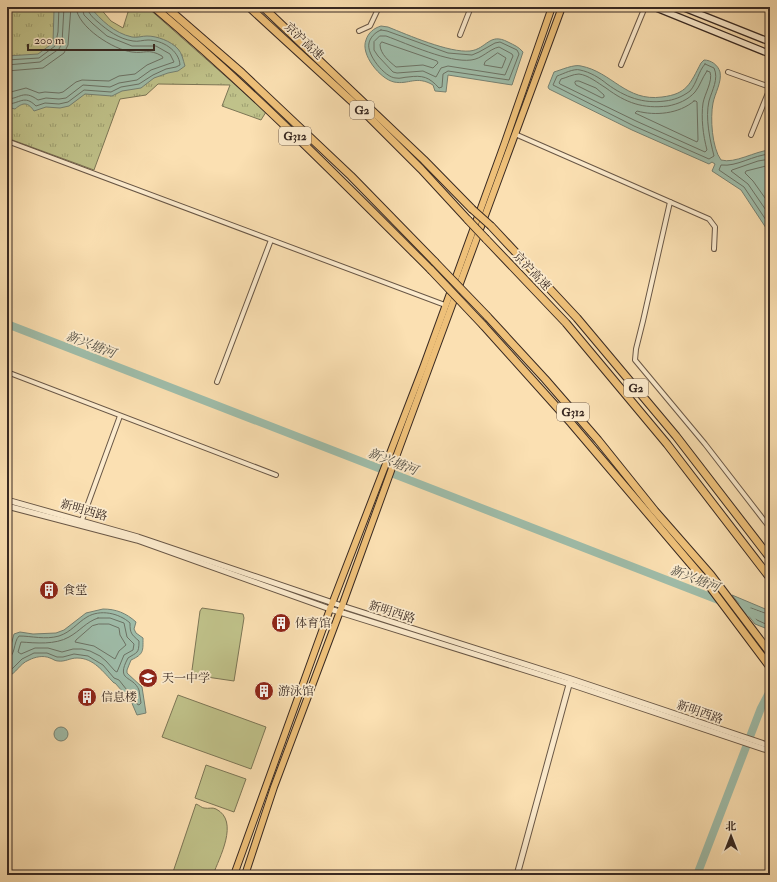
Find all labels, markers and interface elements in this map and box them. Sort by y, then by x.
street label: 京沪高速 [281,20,326,63]
scale bar [28,26,154,52]
text: 200 m [34,33,65,48]
road number: G2 [350,101,374,119]
road number: G312 [279,127,311,145]
street label: 京沪高速 [510,249,554,294]
water label: 新兴塘河 [63,328,120,362]
road number: G2 [624,379,648,397]
road number: G312 [557,403,589,421]
water label: 新兴塘河 [365,445,422,479]
street label: 新明西路 [59,497,109,524]
water label: 新兴塘河 [667,562,724,596]
building icon: 食堂 [38,579,60,601]
place label: 食堂 [63,583,87,598]
street label: 新明西路 [367,598,417,627]
building icon: 体育馆 [270,612,292,634]
place label: 体育馆 [295,616,331,631]
school or university icon: 天一中学 [137,667,159,689]
place label: 天一中学 [162,671,210,686]
building icon: 游泳馆 [253,680,275,702]
place label: 游泳馆 [278,684,314,699]
building icon: 信息楼 [76,686,98,708]
place label: 信息楼 [101,690,137,705]
street label: 新明西路 [675,698,725,727]
north arrow [711,816,751,856]
text: 北 [726,820,737,833]

